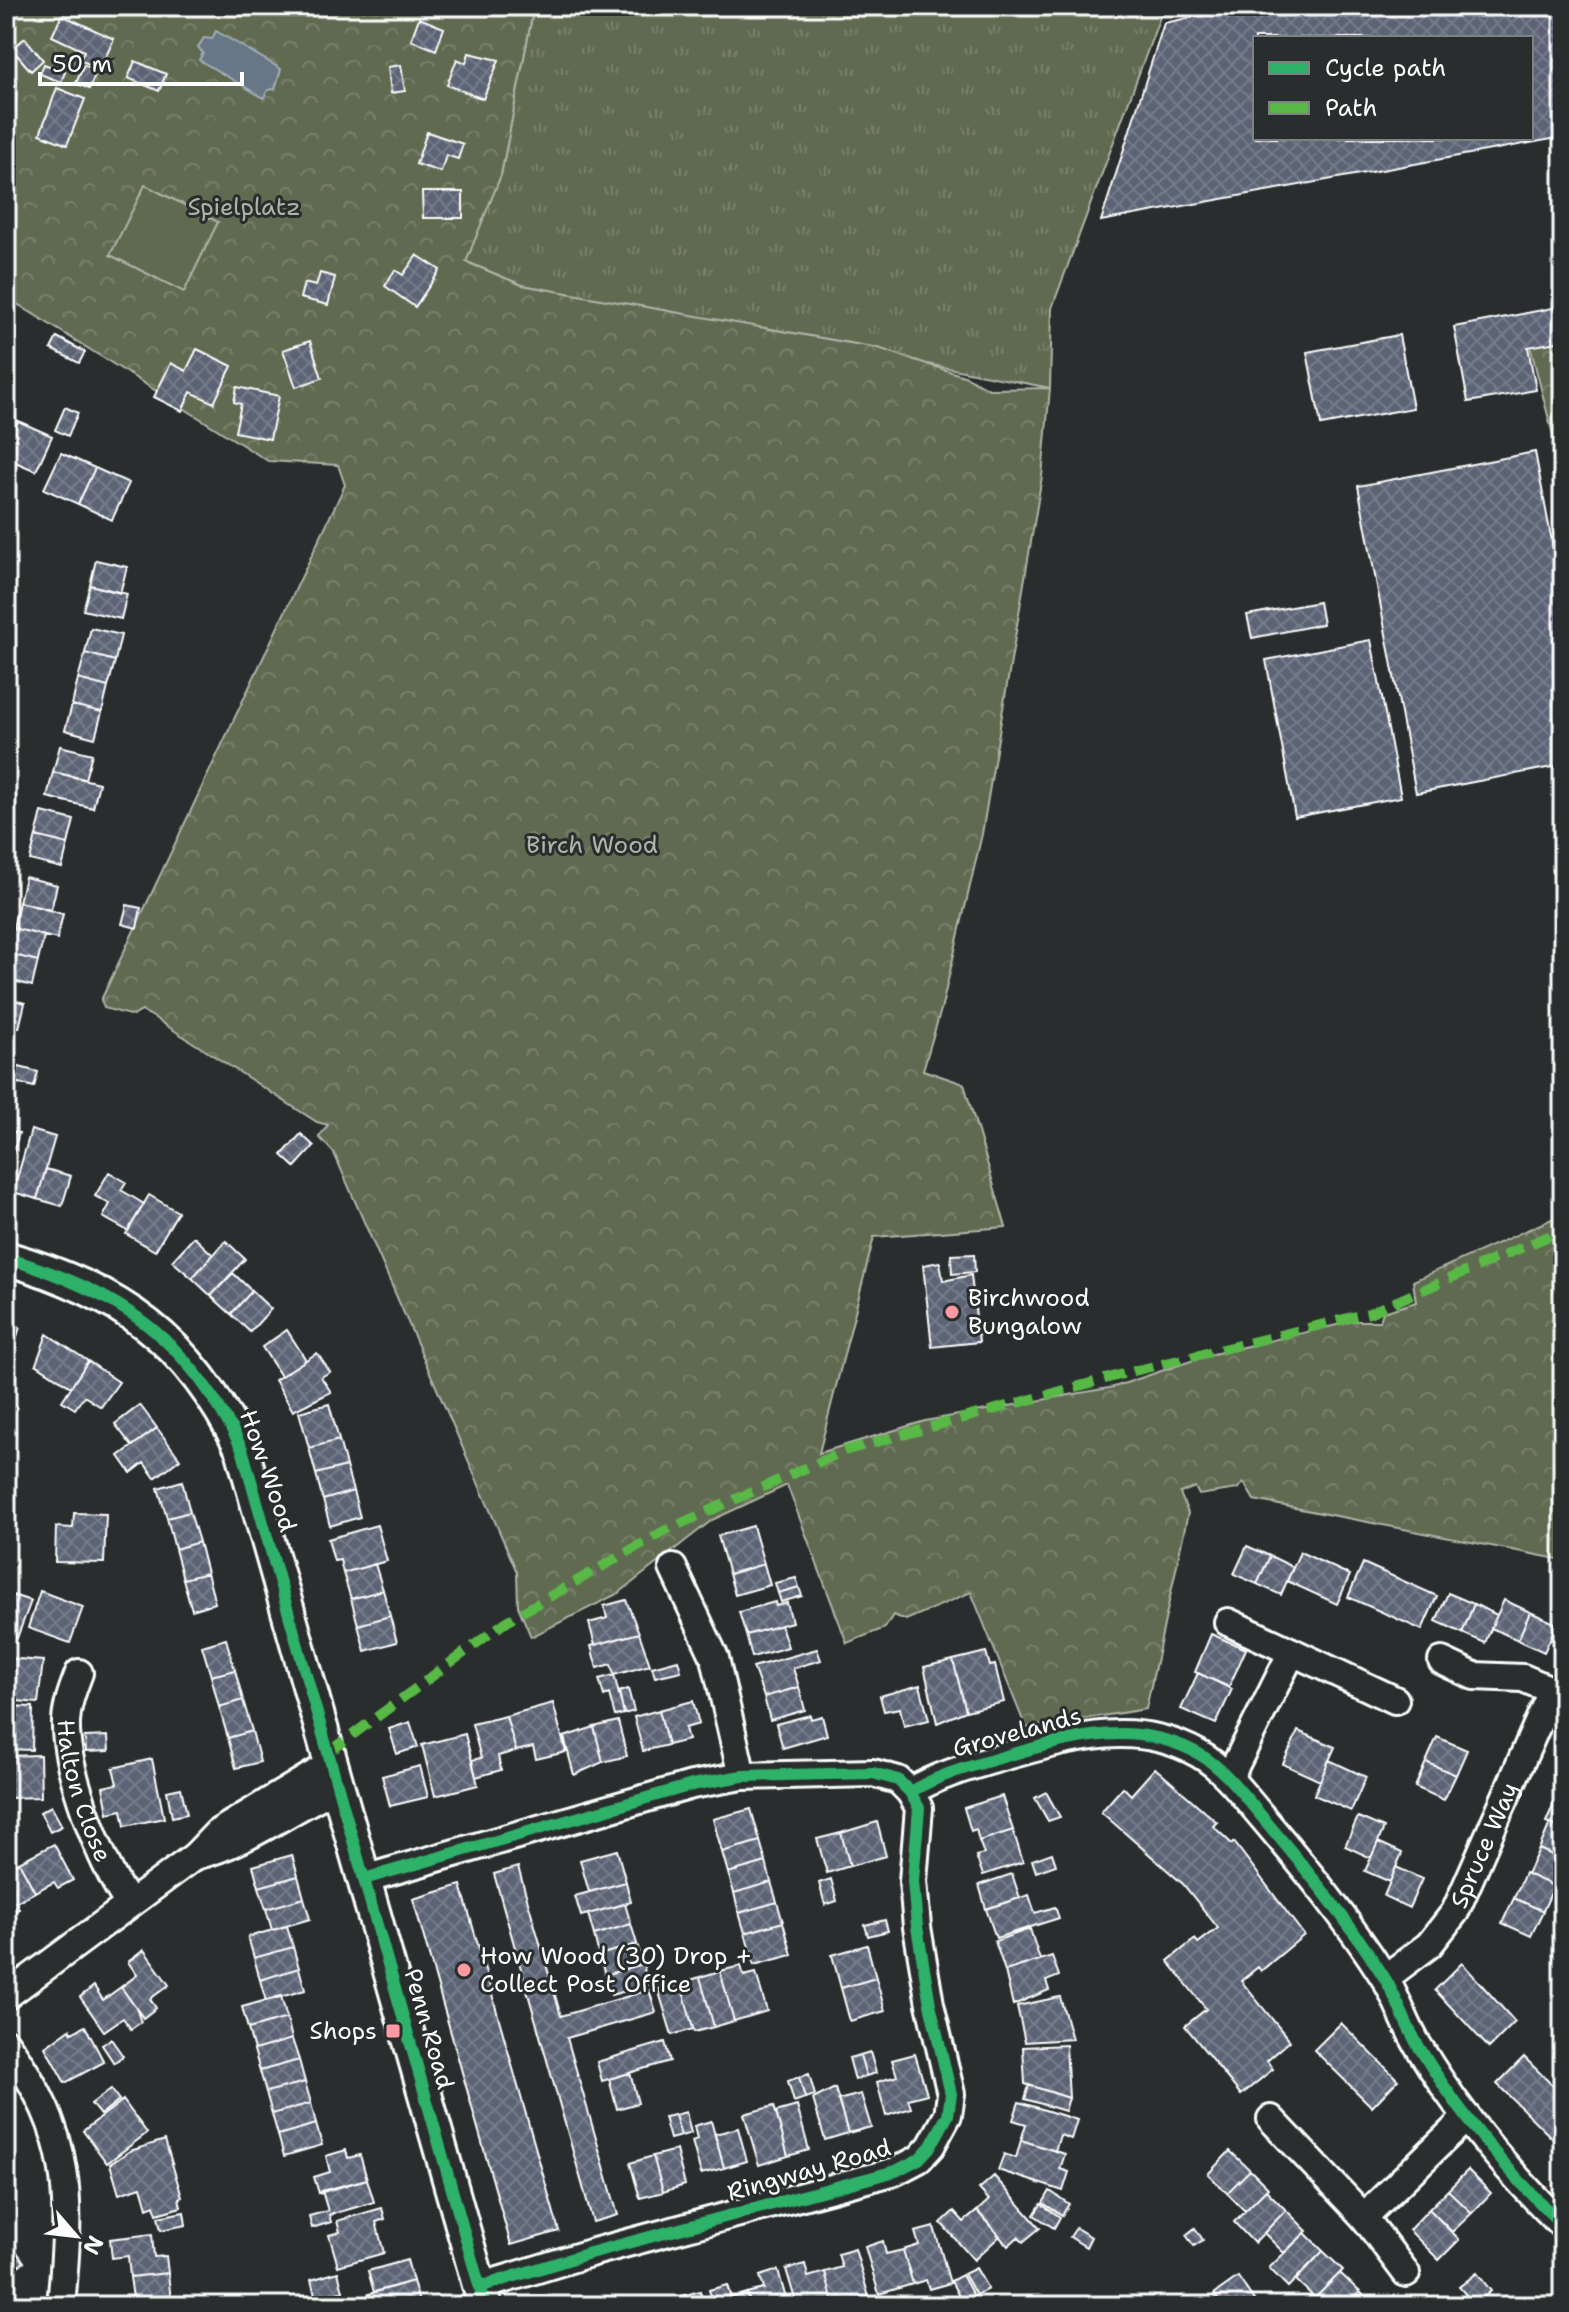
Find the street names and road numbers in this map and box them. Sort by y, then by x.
street label: How Wood [232,1406,304,1536]
street label: Grovelands [949,1699,1085,1765]
street label: Halton Close [50,1719,119,1867]
street label: Spruce Way [1443,1777,1526,1913]
street label: Penn Road [397,1965,461,2093]
street label: Ringway Road [723,2131,895,2209]

